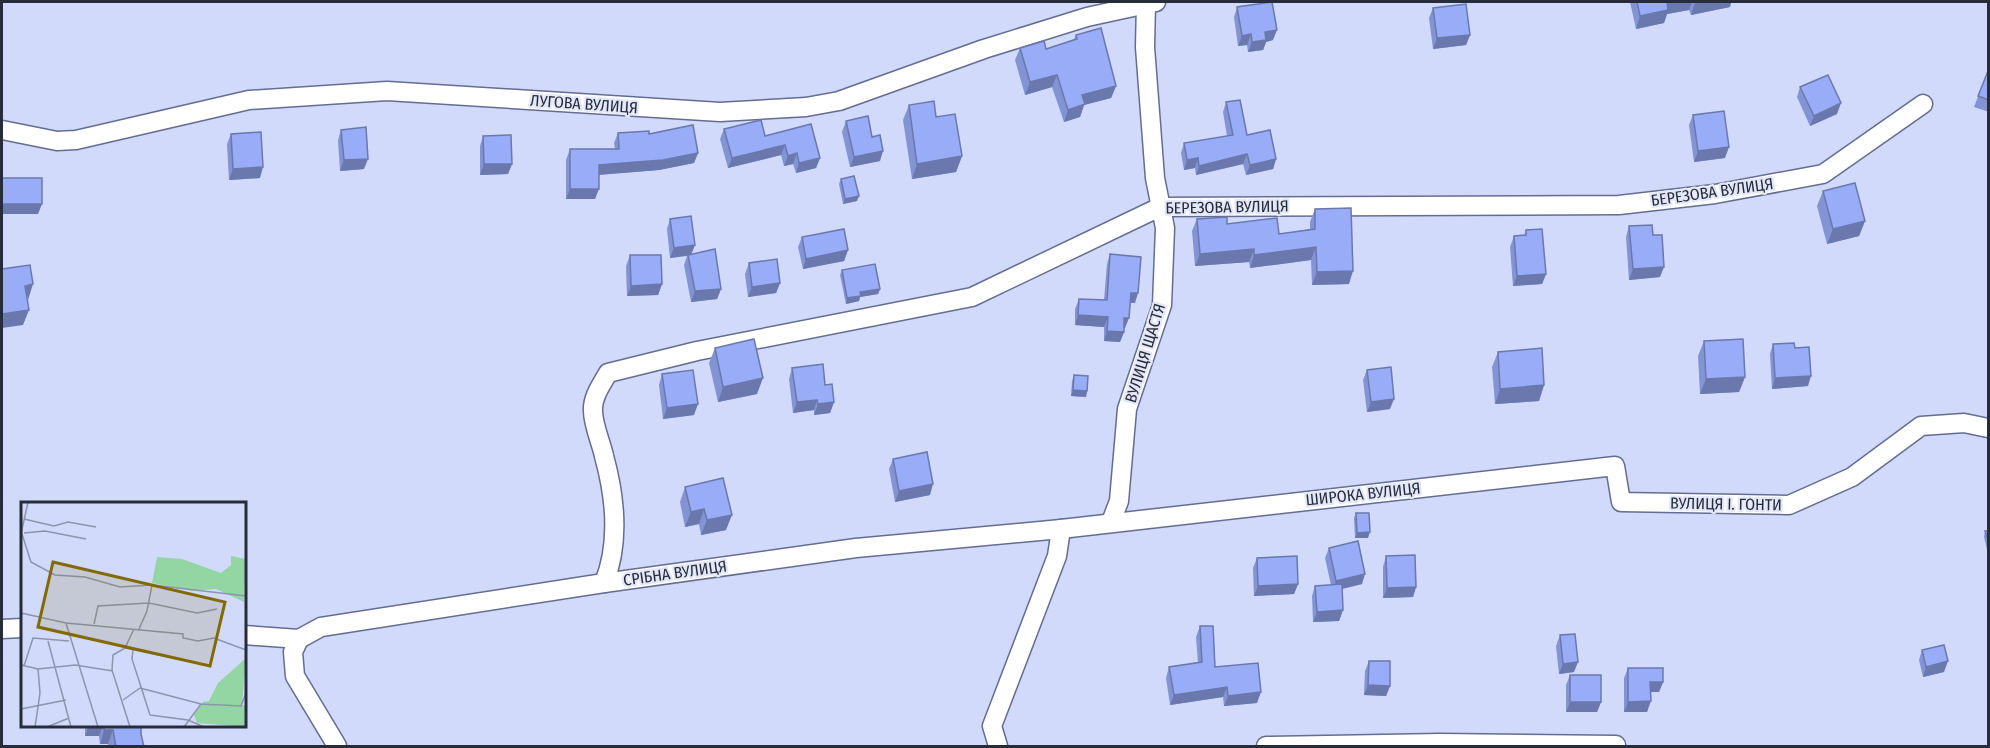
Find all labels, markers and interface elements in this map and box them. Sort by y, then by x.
street label: ЛУГОВА ВУЛИЦЯ [530,91,638,117]
street label: БЕРЕЗОВА ВУЛИЦЯ [1650,174,1774,210]
street label: БЕРЕЗОВА ВУЛИЦЯ [1165,196,1289,218]
street label: ВУЛИЦЯ ЩАСТЯ [1121,301,1169,405]
street label: ШИРОКА ВУЛИЦЯ [1305,479,1421,509]
street label: ВУЛИЦЯ І. ГОНТИ [1670,494,1782,514]
inset map [21,502,246,727]
street label: СРІБНА ВУЛИЦЯ [622,556,728,590]

